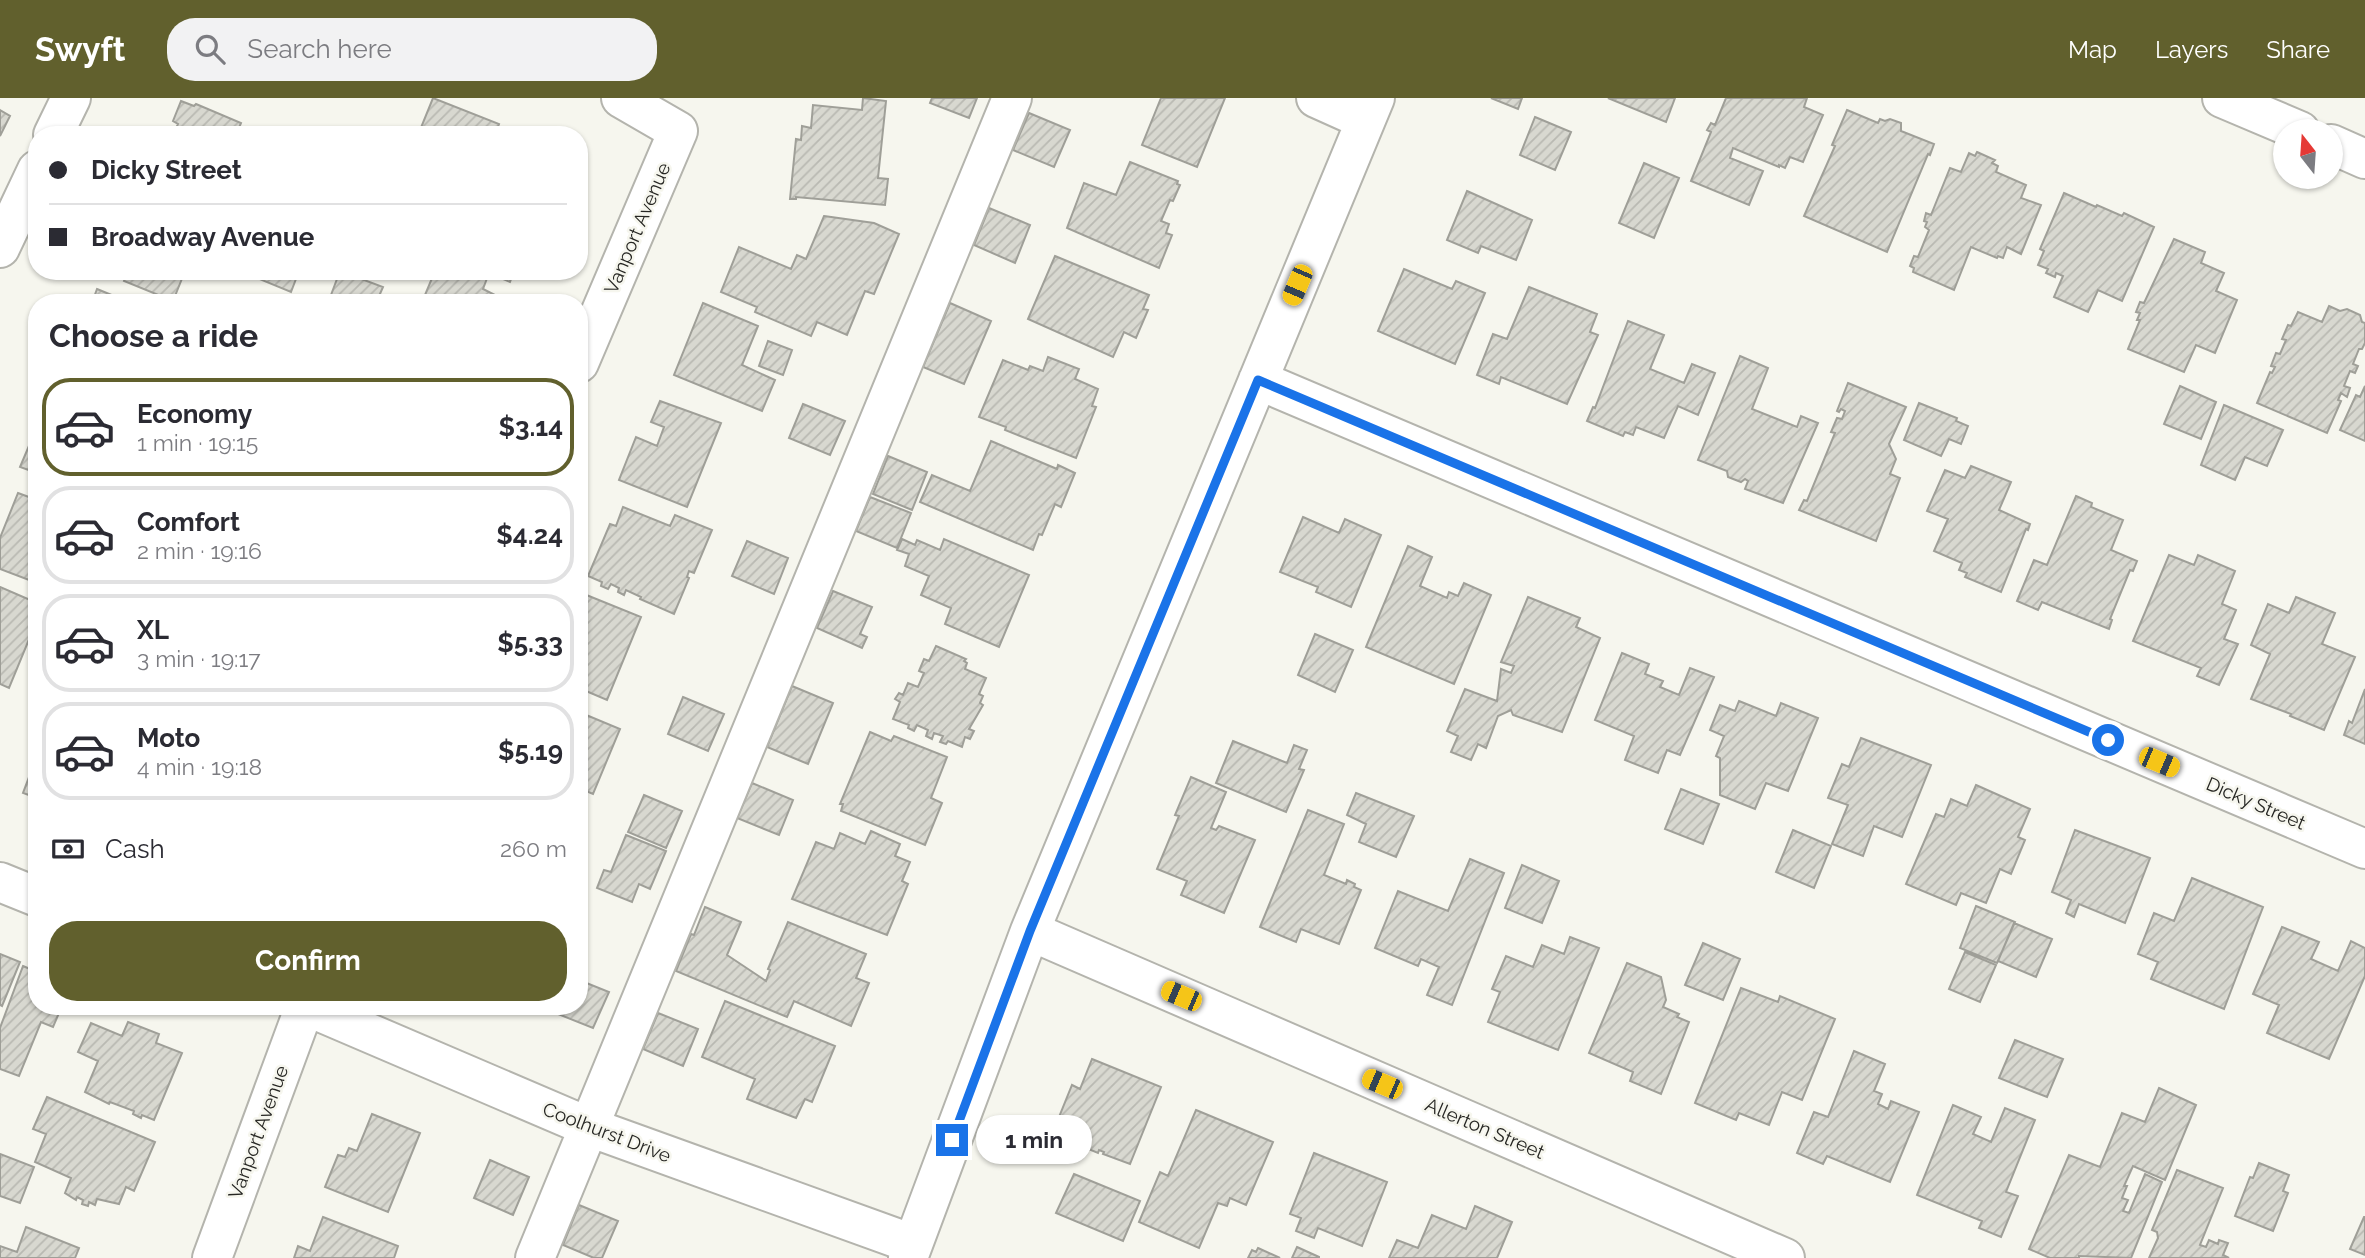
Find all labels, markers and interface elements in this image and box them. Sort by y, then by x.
search box [167,18,657,81]
text: Swyft [35,30,125,69]
icon: search [191,30,229,68]
text: Search here [247,34,392,64]
text: Map [2068,35,2117,64]
text: Layers [2155,35,2228,64]
text: Share [2266,35,2330,64]
north arrow [2273,119,2343,189]
map controls [2273,119,2343,189]
text: Dicky Street [91,155,242,185]
street label: Vanport Avenue [599,159,675,297]
text: Broadway Avenue [91,222,314,252]
car [1280,262,1315,308]
text: Choose a ride [49,317,258,354]
icon: car [53,396,116,459]
text: Economy [137,399,252,429]
text: $3.14 [499,412,563,442]
text: 1 min · 19:15 [137,429,258,456]
icon: car [53,504,116,567]
text: Comfort [137,507,240,537]
text: $4.24 [496,520,563,550]
text: 2 min · 19:16 [137,537,262,564]
icon: car [53,612,116,675]
text: XL [137,615,169,645]
text: $5.33 [497,628,563,658]
text: 3 min · 19:17 [137,645,260,672]
icon: car [53,720,116,783]
text: Moto [137,723,200,753]
route start [2092,724,2124,756]
text: $5.19 [498,736,563,766]
car [2136,744,2183,780]
text: 4 min · 19:18 [137,753,262,780]
street label: Dicky Street [2203,772,2309,834]
icon: cash [49,830,87,868]
text: Cash [105,834,165,864]
text: 260 m [500,835,567,862]
button: Confirm [49,921,567,1001]
car [1158,978,1205,1014]
street label: Vanport Avenue [224,1062,292,1202]
car [1359,1066,1406,1102]
street label: Allerton Street [1422,1093,1548,1163]
street label: Coolhurst Drive [540,1097,674,1167]
callout: 1 min [976,1116,1092,1164]
route end [936,1124,968,1156]
text: 1 min [1005,1126,1063,1153]

